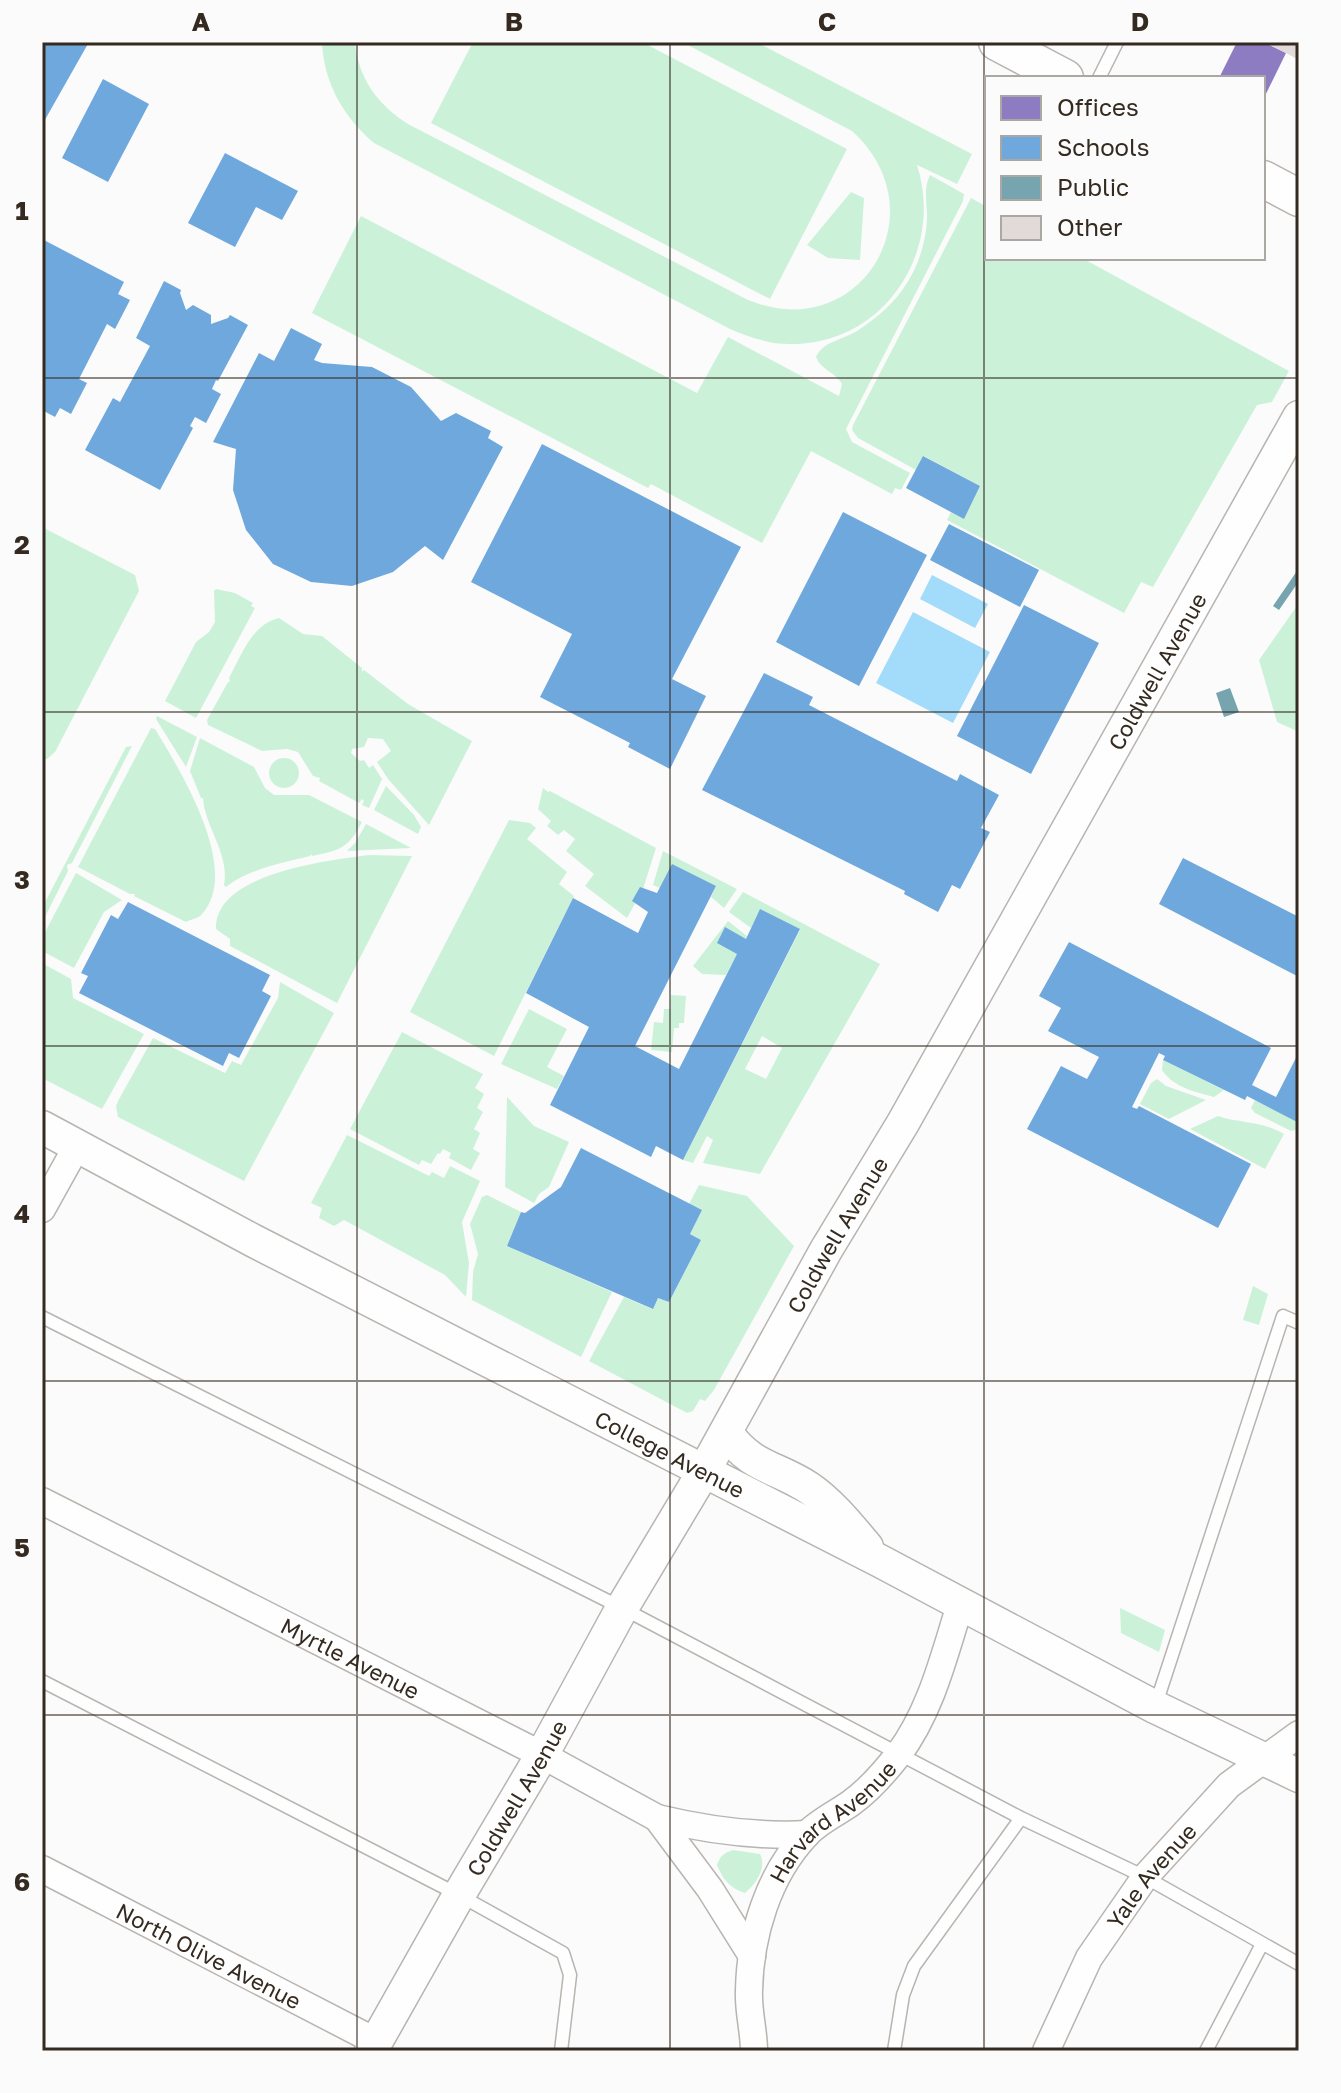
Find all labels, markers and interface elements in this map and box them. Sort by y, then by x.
text: A [192,6,211,37]
text: B [505,6,523,37]
text: C [818,6,836,37]
text: D [1131,6,1149,37]
legend [985,76,1265,260]
text: Offices [1057,92,1139,121]
text: Schools [1057,132,1149,161]
text: Public [1057,172,1129,201]
text: 1 [15,195,29,226]
text: Other [1057,212,1122,241]
text: 2 [14,529,30,560]
street label: Coldwell Avenue [1102,588,1211,755]
text: 3 [14,864,30,895]
street label: Coldwell Avenue [781,1152,893,1317]
text: 4 [14,1198,30,1229]
street label: College Avenue [591,1404,749,1503]
text: 5 [14,1532,30,1563]
street label: Myrtle Avenue [277,1611,424,1704]
street label: Coldwell Avenue [460,1715,572,1881]
street label: Harvard Avenue [763,1755,902,1887]
street label: Yale Avenue [1101,1817,1201,1933]
text: 6 [14,1866,30,1897]
street label: North Olive Avenue [112,1896,306,2014]

